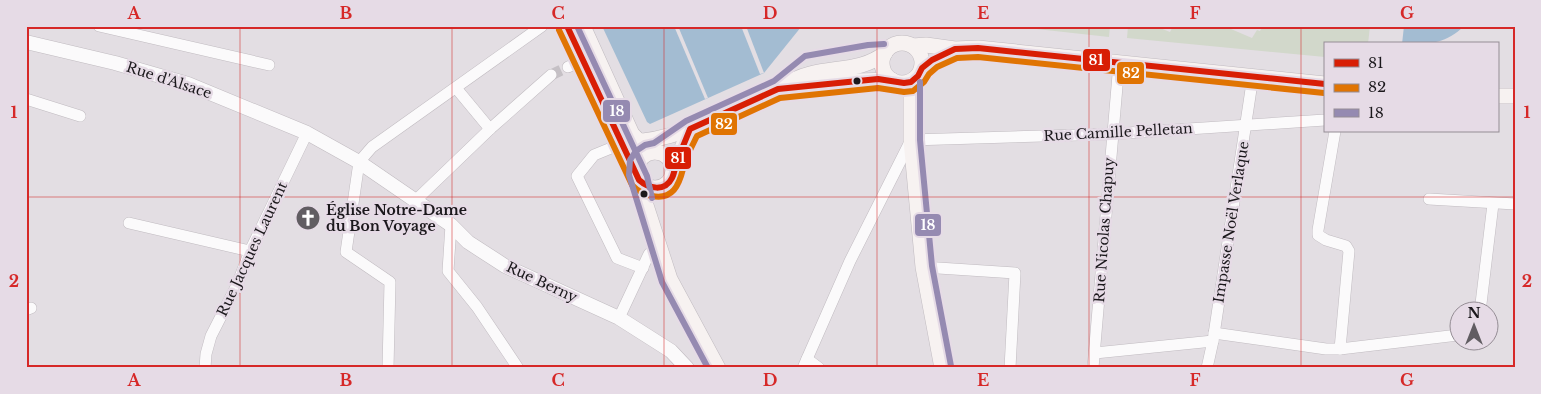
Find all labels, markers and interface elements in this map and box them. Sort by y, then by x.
text: A [127,3,142,23]
text: B [340,3,353,23]
text: C [551,3,565,23]
text: D [763,3,777,23]
text: E [977,3,989,23]
text: F [1189,3,1201,23]
text: G [1400,3,1414,23]
legend [1324,42,1498,132]
line badge: 81 [1082,48,1111,72]
text: 81 [1089,51,1104,69]
text: 81 [1368,53,1384,72]
street label: Rue d'Alsace [124,58,214,102]
line badge: 82 [1116,61,1145,85]
text: 82 [1122,64,1140,82]
unlabelled marker [852,76,862,86]
text: 82 [1368,77,1386,96]
line badge: 18 [602,99,631,123]
text: 1 [11,102,18,122]
text: 18 [610,102,625,120]
text: 1 [1524,102,1531,122]
text: 18 [1368,103,1384,122]
line badge: 82 [710,112,738,136]
text: 82 [715,115,733,133]
street label: Rue Camille Pelletan [1043,119,1193,145]
street label: Impasse Noël Verlaque [1209,140,1253,304]
line badge: 81 [664,146,692,170]
text: 81 [671,149,686,167]
street label: Rue Nicolas Chapuy [1090,157,1118,303]
street label: Rue Jacques Laurent [213,178,291,319]
unlabelled marker [639,189,649,199]
place label: Église Notre-Dame du Bon Voyage [326,201,467,235]
church icon: Église Notre-Dame du Bon Voyage [295,205,321,231]
line badge: 18 [914,213,942,237]
text: 18 [921,216,936,234]
street label: Rue Berny [504,258,580,306]
text: 2 [9,271,19,291]
text: 2 [1522,271,1532,291]
north arrow [1448,302,1498,352]
text: N [1467,304,1481,322]
text: A [127,370,142,390]
text: B [340,370,353,390]
text: C [551,370,565,390]
text: D [763,370,777,390]
text: E [977,370,989,390]
text: F [1189,370,1201,390]
text: G [1400,370,1414,390]

